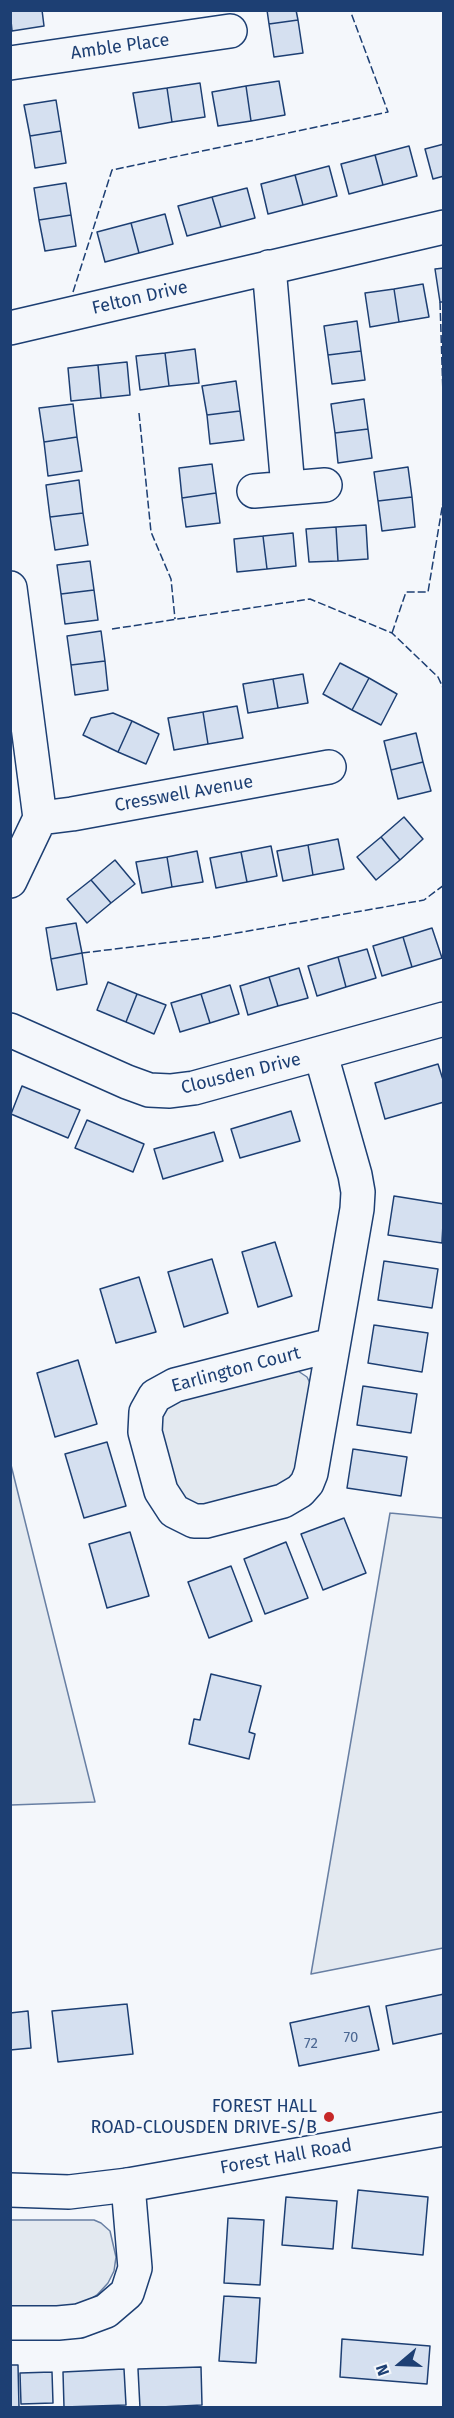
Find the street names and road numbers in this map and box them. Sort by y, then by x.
street label: Amble Place [69,29,171,65]
street label: Felton Drive [90,277,190,319]
street label: Cresswell Avenue [113,771,255,817]
street label: Clousden Drive [179,1049,303,1099]
street label: Earlington Court [169,1342,303,1398]
street label: Forest Hall Road [218,2135,354,2179]

